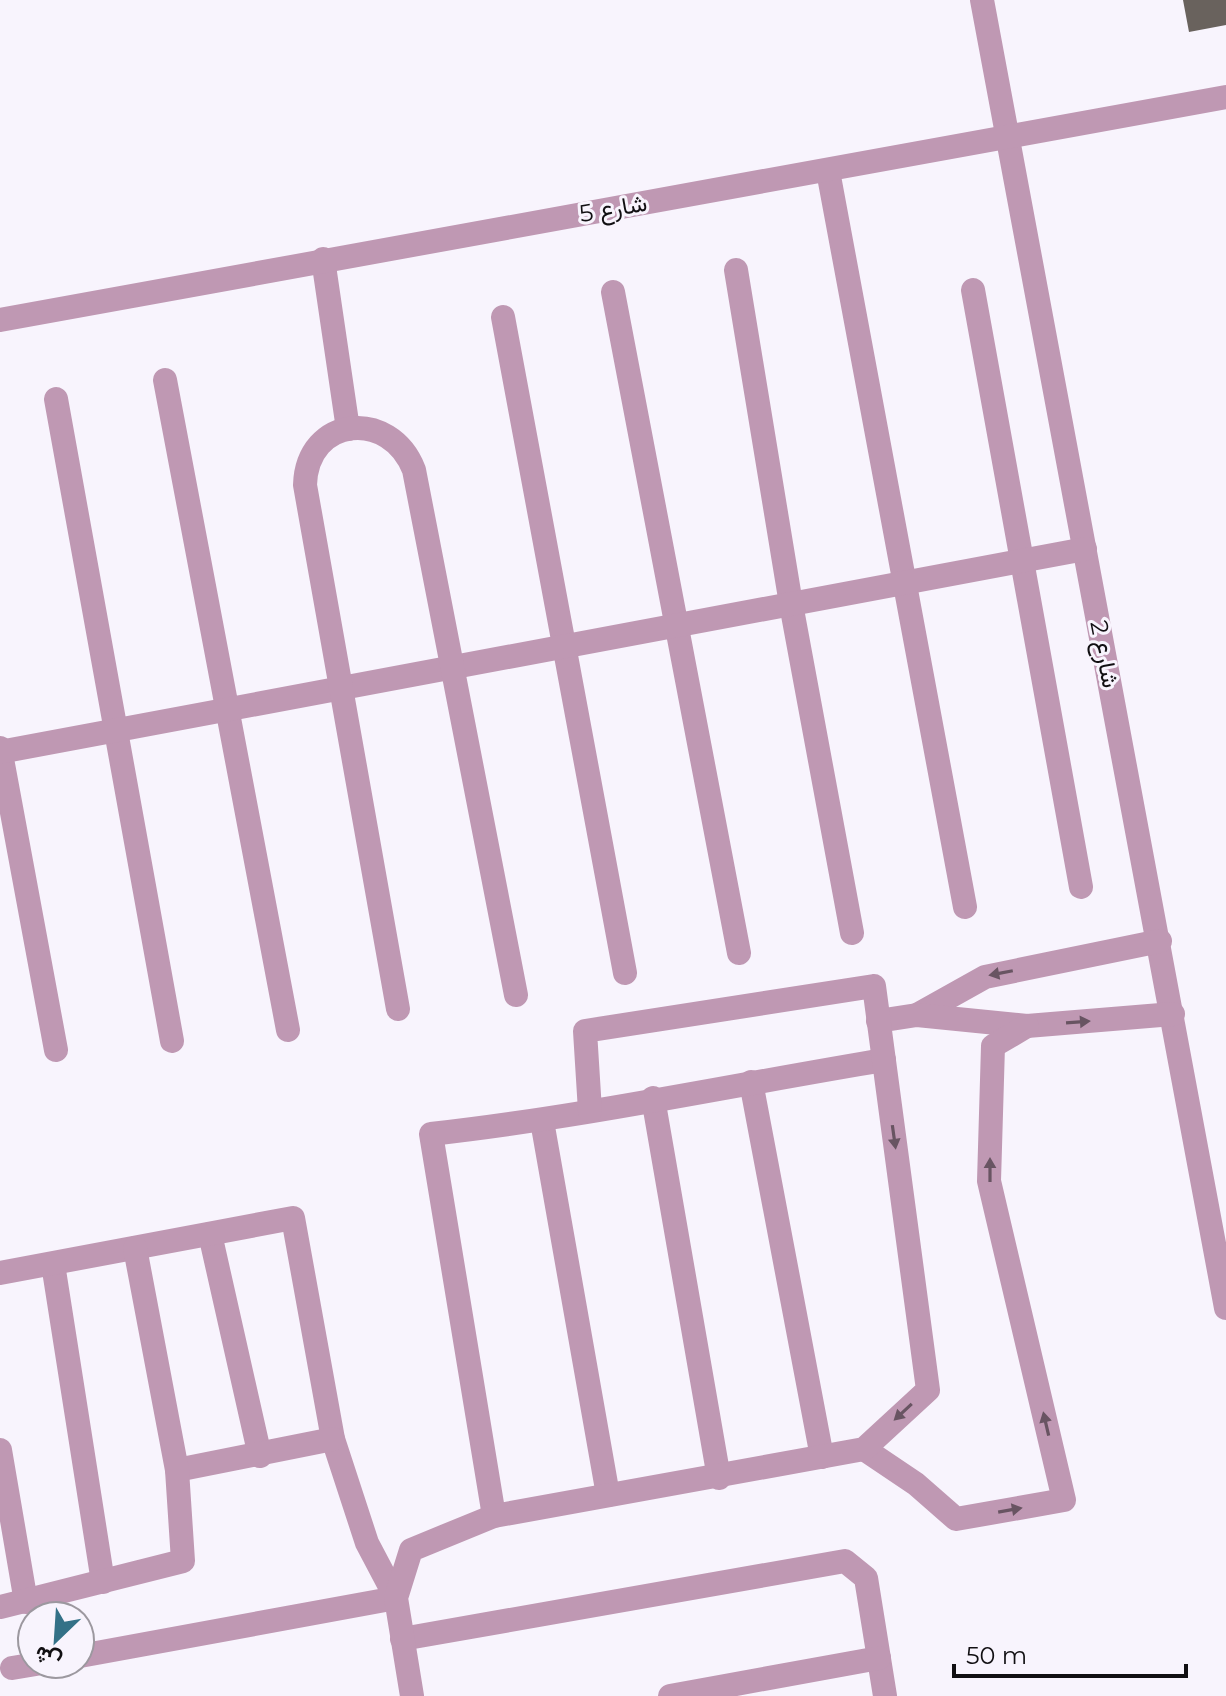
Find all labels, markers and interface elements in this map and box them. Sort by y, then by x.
street label: شارع 5 [577,188,649,230]
street label: شارع 2 [1082,618,1126,691]
one-way arrow [988,968,1013,980]
one-way arrow [1066,1015,1091,1028]
one-way arrow [888,1125,901,1150]
one-way arrow [984,1157,996,1182]
one-way arrow [894,1403,913,1421]
one-way arrow [1040,1411,1052,1436]
one-way arrow [998,1503,1023,1515]
north arrow [16,1600,96,1680]
scale bar [954,1628,1186,1678]
text: ش [30,1640,65,1675]
text: 50 m [966,1641,1027,1670]

